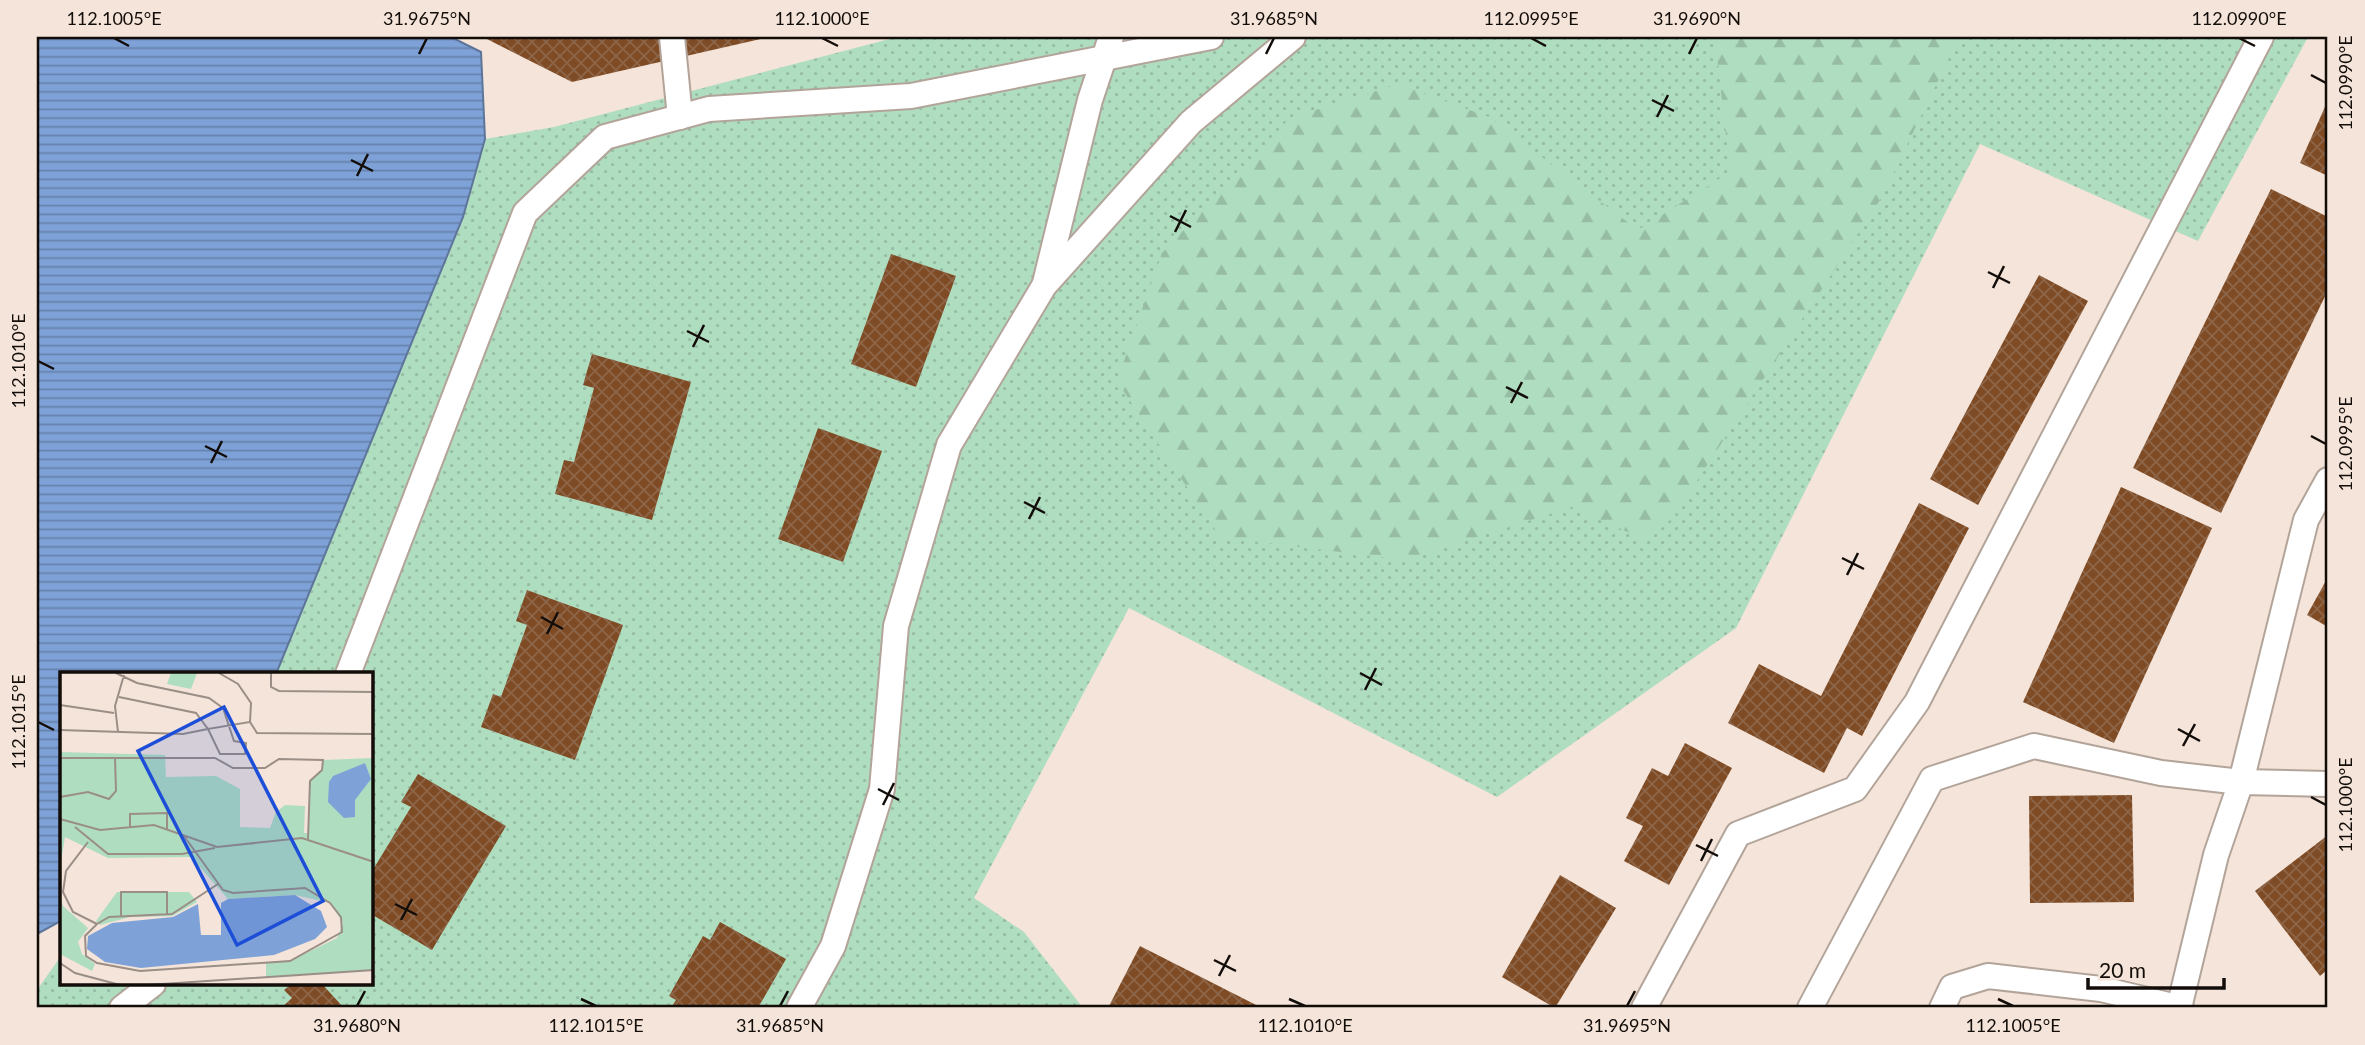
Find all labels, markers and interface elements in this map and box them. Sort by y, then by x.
text: 112.1005°E [66,7,162,29]
text: 31.9675°N [383,7,471,29]
text: 112.1000°E [774,7,870,29]
text: 31.9685°N [1230,7,1318,29]
text: 112.0995°E [1483,7,1579,29]
text: 31.9690°N [1653,7,1741,29]
text: 112.0990°E [2191,7,2287,29]
text: 112.0990°E [2334,35,2356,131]
text: 112.1010°E [7,313,29,409]
text: 112.0995°E [2334,396,2356,492]
inset map [60,672,373,986]
text: 112.1015°E [7,674,29,770]
text: 112.1000°E [2334,757,2356,853]
scale bar [2088,947,2225,991]
text: 20 m [2099,957,2146,982]
text: 31.9680°N [313,1014,401,1036]
text: 112.1015°E [548,1014,644,1036]
text: 31.9685°N [736,1014,824,1036]
text: 112.1010°E [1257,1014,1353,1036]
text: 31.9695°N [1583,1014,1671,1036]
text: 112.1005°E [1965,1014,2061,1036]

